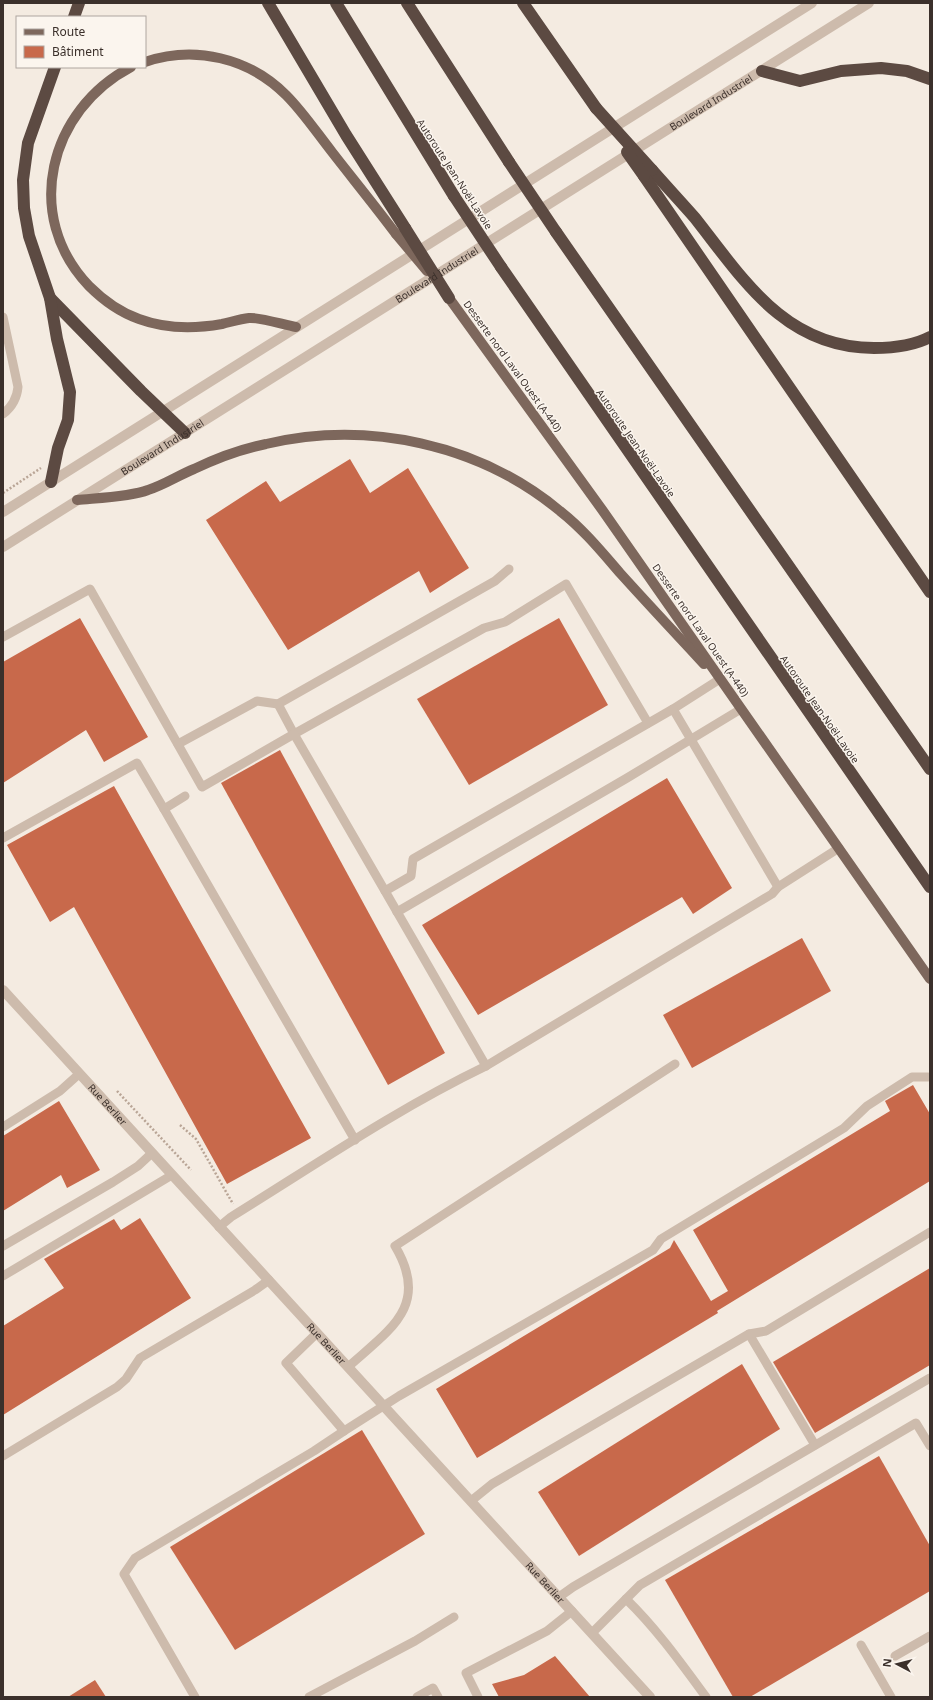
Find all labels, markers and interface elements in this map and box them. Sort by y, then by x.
legend [16,16,146,68]
text: Route [52,23,85,40]
text: Bâtiment [52,43,104,60]
street label: Boulevard Industriel [667,71,755,134]
street label: Autoroute Jean-Noël-Lavoie [414,116,496,232]
street label: Boulevard Industriel [392,243,481,306]
street label: Desserte nord Laval Ouest (A-440) [461,297,565,435]
street label: Autoroute Jean-Noël-Lavoie [593,386,679,500]
street label: Boulevard Industriel [118,416,206,478]
street label: Desserte nord Laval Ouest (A-440) [650,561,752,699]
street label: Autoroute Jean-Noël-Lavoie [777,652,863,766]
street label: Rue Berlier [85,1080,130,1128]
street label: Rue Berlier [304,1319,349,1367]
street label: Rue Berlier [522,1559,568,1606]
north arrow [877,1644,917,1684]
text: N [879,1657,895,1668]

